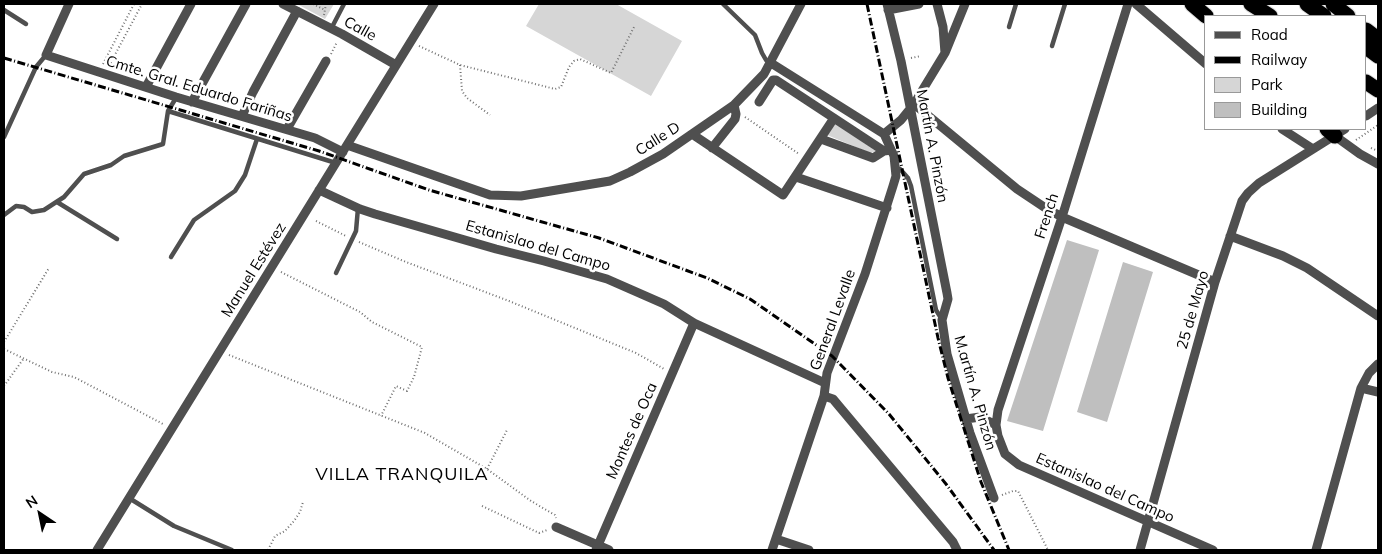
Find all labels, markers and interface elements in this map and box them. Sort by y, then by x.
street label: Calle [341,13,379,45]
legend [1204,15,1367,130]
text: Road [1251,25,1288,44]
text: Railway [1251,50,1307,69]
street label: Cmte. Gral. Eduardo Fariñas [104,52,294,126]
text: Park [1251,75,1283,94]
street label: Martín A. Pinzón [912,88,952,204]
text: Building [1251,100,1307,119]
street label: Calle D [632,118,684,160]
street label: French [1031,191,1063,241]
street label: Estanislao del Campo [464,217,612,275]
street label: Manuel Estévez [218,219,290,321]
street label: General Levalle [806,267,860,373]
street label: 25 de Mayo [1173,268,1213,352]
street label: M.artín A. Pinzón [950,334,1000,452]
street label: Montes de Oca [603,380,661,482]
street label: Estanislao del Campo [1033,449,1177,527]
district label: VILLA TRANQUILA [313,464,491,486]
north arrow [15,489,65,539]
text: N [22,491,41,512]

